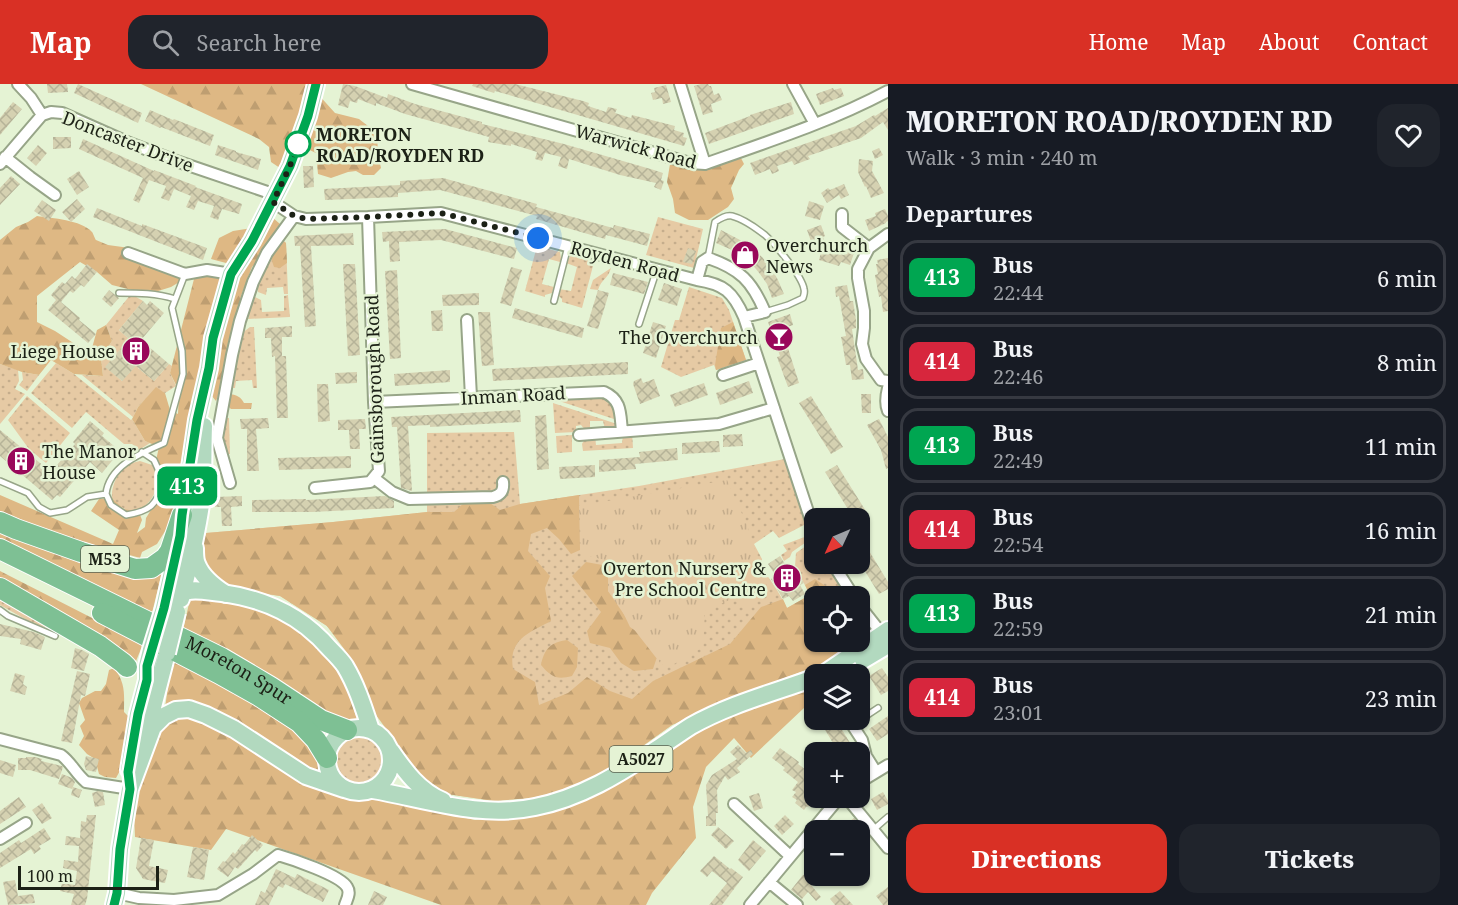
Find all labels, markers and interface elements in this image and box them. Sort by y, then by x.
search box [128,15,548,69]
text: Map [30,23,92,61]
icon: search [149,26,182,59]
text: Search here [197,27,321,57]
text: Home [1089,28,1149,56]
text: Map [1182,28,1226,56]
text: About [1259,28,1320,56]
text: Contact [1353,28,1428,56]
text: MORETON ROAD/ROYDEN RD [906,102,1333,140]
button: heart [1377,104,1440,167]
street label: Doncaster Drive [59,105,197,177]
street label: Warwick Road [573,118,699,174]
place label: MORETON ROAD/ROYDEN RD [316,122,484,167]
marker: MORETON ROAD/ROYDEN RD [285,131,311,157]
text: Walk · 3 min · 240 m [906,144,1098,171]
text: Departures [906,198,1033,228]
your location [523,223,553,253]
place label: Overchurch News [766,233,868,278]
street label: Royden Road [568,235,682,287]
shop icon: Overchurch News [729,239,761,271]
text: Bus [993,249,1033,279]
text: 413 [924,263,960,291]
text: 6 min [1377,263,1437,293]
text: 22:44 [993,279,1043,306]
street label: Gainsborough Road [359,294,389,464]
bar icon: The Overchurch [763,321,795,353]
place label: The Overchurch [619,325,758,349]
text: Bus [993,333,1033,363]
building icon: Liege House [120,335,152,367]
place label: Liege House [11,339,115,363]
text: 414 [924,347,960,375]
text: 8 min [1377,347,1437,377]
text: 22:46 [993,363,1043,390]
street label: Inman Road [460,380,566,410]
text: Bus [993,417,1033,447]
text: 413 [924,431,960,459]
text: 11 min [1365,431,1437,461]
place label: The Manor House [42,439,137,484]
building icon: The Manor House [5,445,37,477]
text: 22:49 [993,447,1043,474]
line badge: 413 [152,466,222,506]
text: 413 [169,472,205,500]
text: Bus [993,501,1033,531]
north arrow [804,508,870,574]
map controls [804,508,870,886]
text: 414 [924,515,960,543]
text: 16 min [1365,515,1437,545]
text: 22:54 [993,531,1043,558]
road number: M53 [81,546,129,572]
place label: Overton Nursery & Pre School Centre [603,556,767,601]
building icon: Overton Nursery & Pre School Centre [771,562,803,594]
text: Bus [993,585,1033,615]
button: locate [804,586,870,652]
text: 413 [924,599,960,627]
text: 21 min [1365,599,1437,629]
text: 22:59 [993,615,1043,642]
street label: Moreton Spur [182,630,298,710]
button: layers [804,664,870,730]
text: Bus [993,669,1033,699]
text: 414 [924,683,960,711]
text: 23 min [1365,683,1437,713]
text: 23:01 [993,699,1043,726]
button: + [804,742,870,808]
road number: A5027 [610,746,672,772]
button: − [804,820,870,886]
button: Directions [906,824,1167,893]
button: Tickets [1179,824,1440,893]
scale bar [18,863,159,890]
text: 100 m [27,865,73,887]

